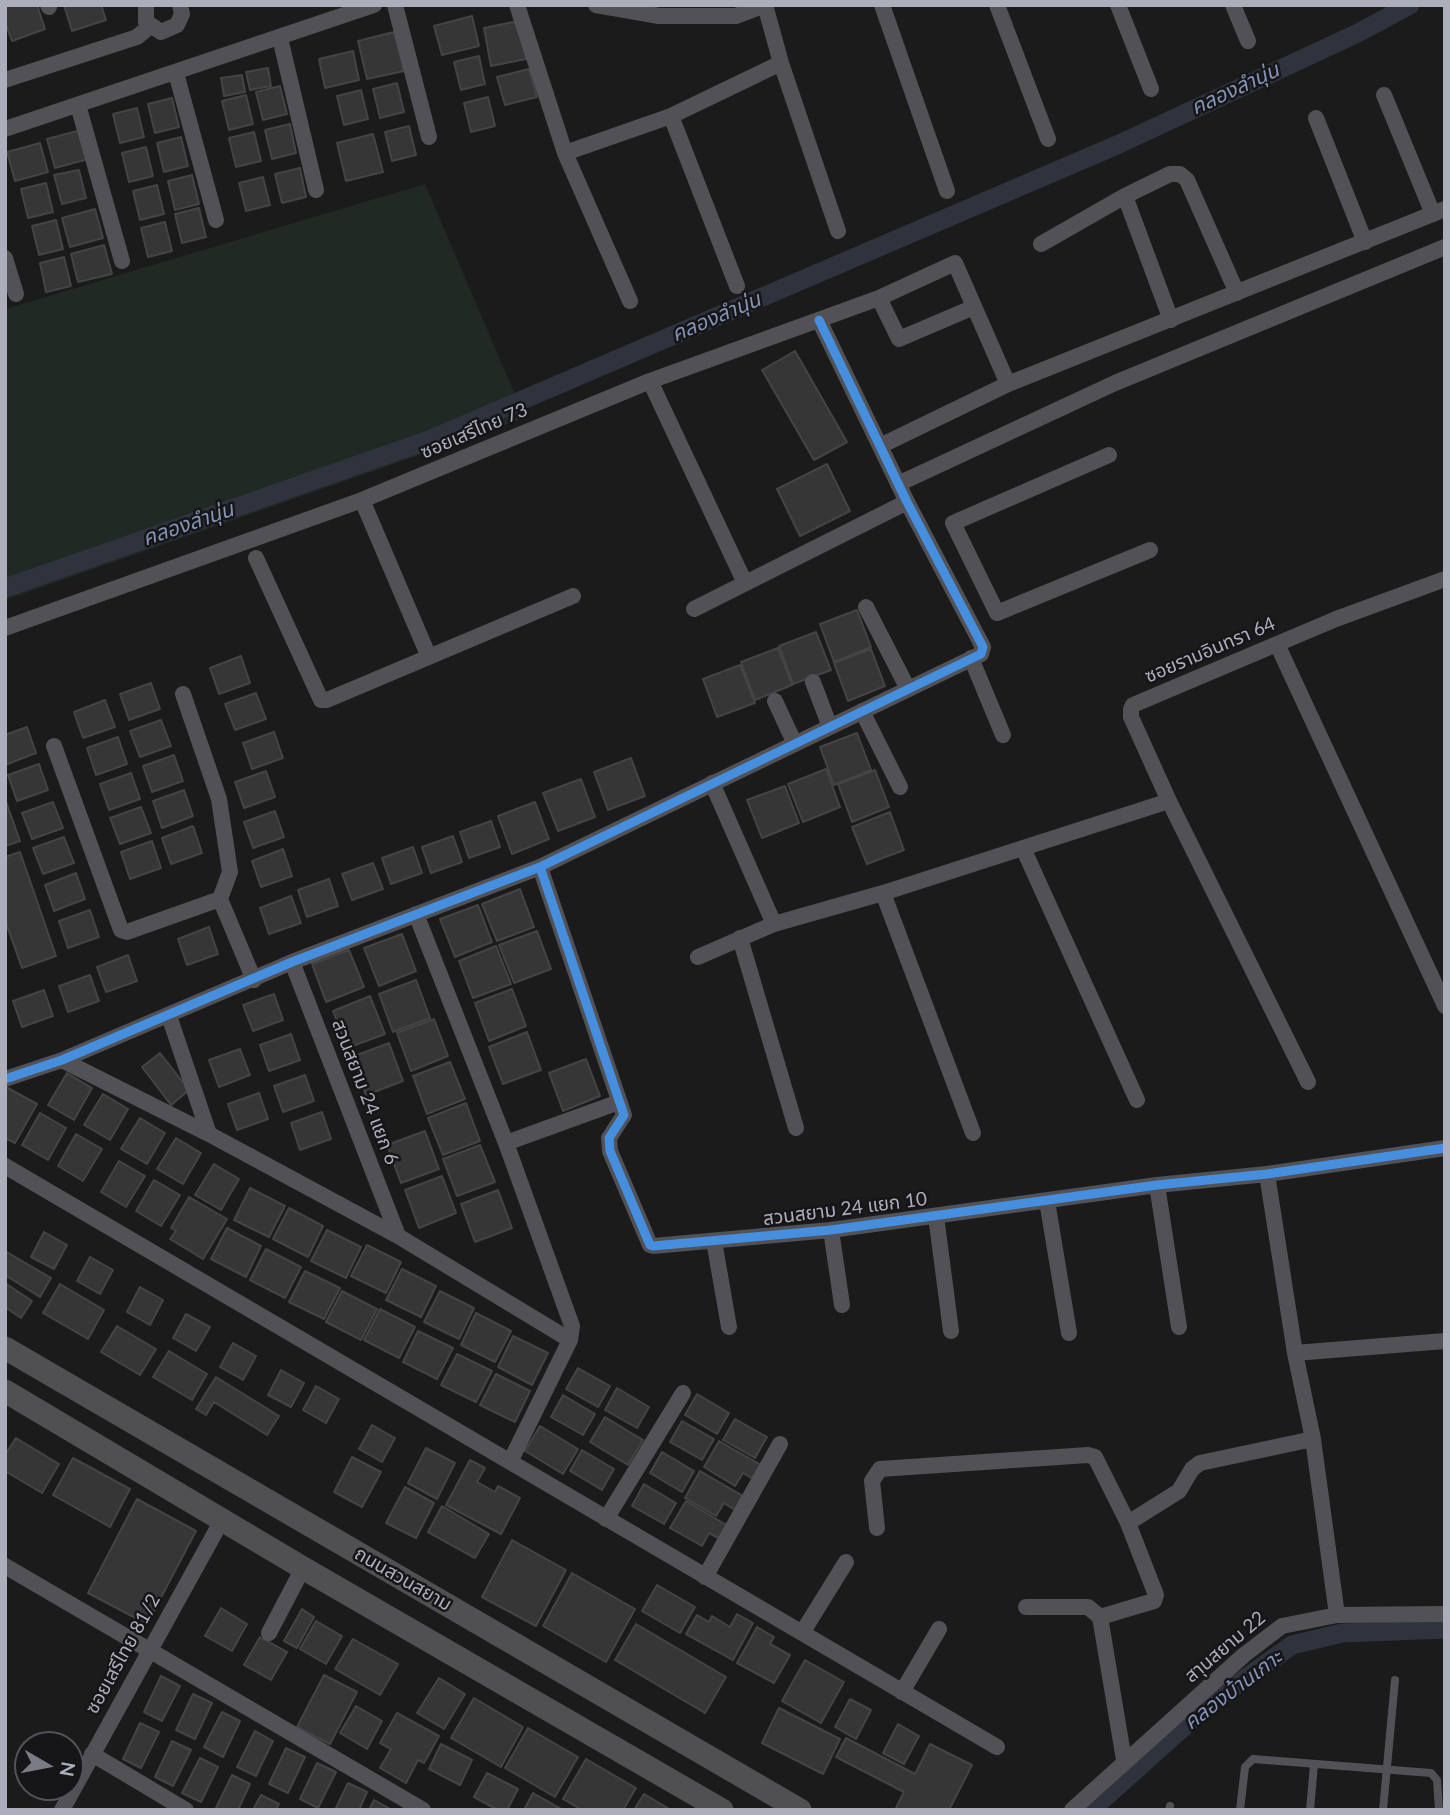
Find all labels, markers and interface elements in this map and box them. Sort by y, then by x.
water label: คลองลำนุ่น [1187,58,1283,120]
water label: คลองลำนุ่น [668,287,764,347]
street label: ซอยเสรีไทย 73 [417,398,531,464]
water label: คลองลำนุ่น [139,497,237,551]
street label: ซอยรามอินทรา 64 [1141,612,1279,688]
street label: สวนสยาม 24 แยก 6 [327,1016,403,1168]
street label: สวนสยาม 24 แยก 10 [762,1188,928,1230]
street label: ถนนสวนสยาม [350,1542,456,1616]
street label: ซอยเสรีไทย 81/2 [81,1590,165,1718]
street label: สาุนสยาม 22 [1180,1607,1270,1687]
water label: คลองบ้านเกาะ [1179,1645,1287,1735]
north arrow [14,1731,84,1801]
text: N [56,1760,81,1779]

